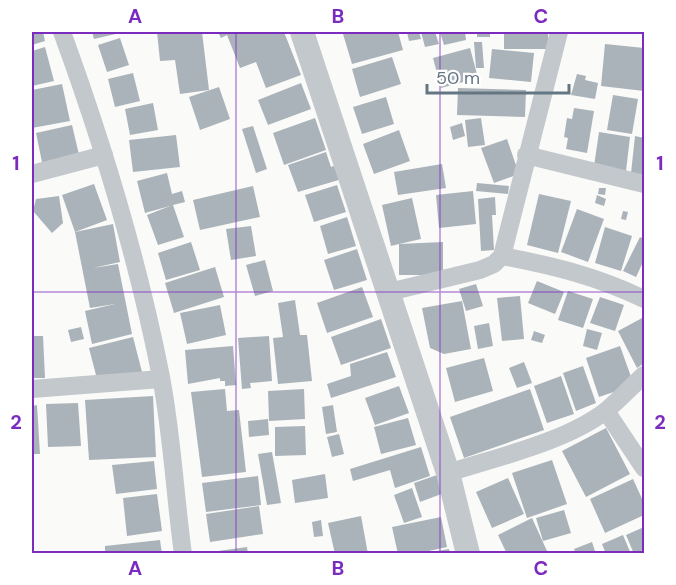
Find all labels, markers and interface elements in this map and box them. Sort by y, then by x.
text: A [128,3,142,29]
text: B [332,3,344,29]
text: C [534,3,548,29]
scale bar [427,57,570,95]
text: 50 m [436,66,480,90]
text: 1 [12,150,20,176]
text: 1 [656,150,664,176]
text: 2 [10,409,22,435]
text: 2 [654,409,666,435]
text: A [128,555,142,581]
text: B [332,555,344,581]
text: C [534,555,548,581]

